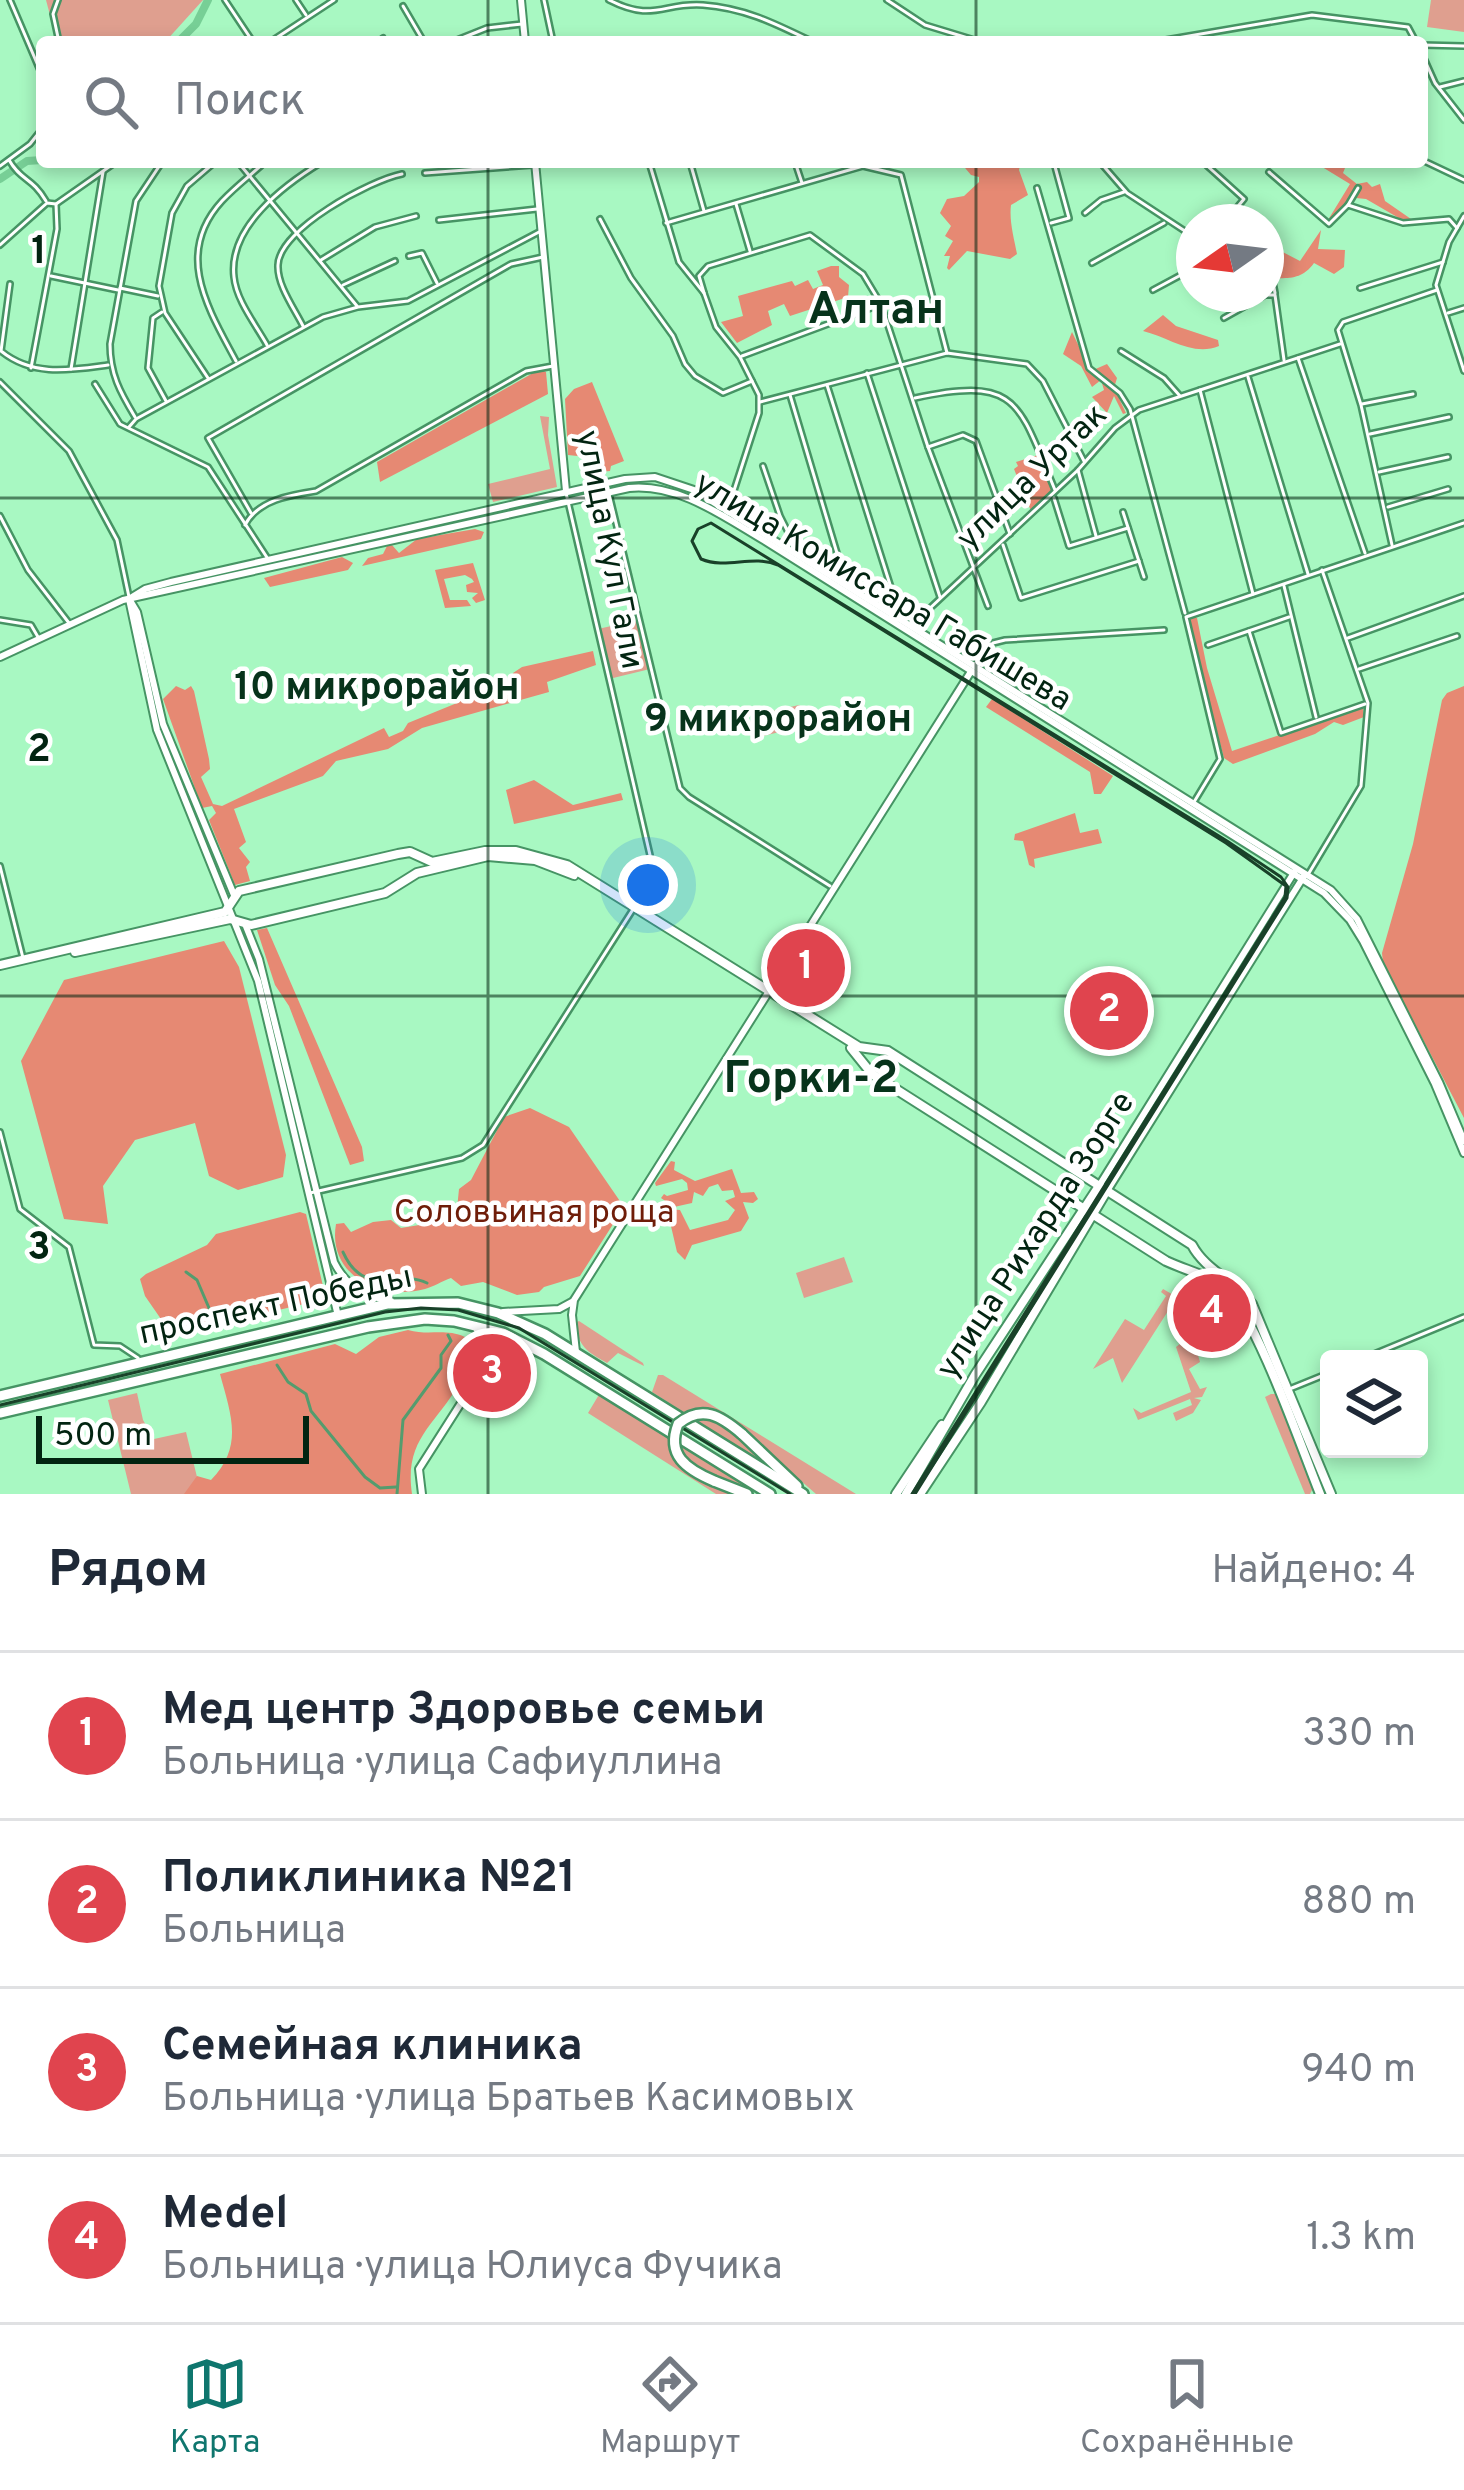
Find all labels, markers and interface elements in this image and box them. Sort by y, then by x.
search box [36,36,1428,168]
icon: search [78,69,144,135]
text: Поиск [174,74,305,131]
north arrow [1176,204,1284,312]
text: 1 [31,229,47,278]
district label: Алтан [808,283,944,340]
street label: улица Уртак [949,396,1117,560]
street label: улица Кул Гали [564,427,652,673]
street label: улица Комиссара Габишева [686,464,1078,722]
district label: 10 микрорайон [234,665,520,714]
district label: 9 микрорайон [644,697,912,746]
text: 2 [27,727,51,776]
your location [618,855,678,915]
pin: 1 [767,923,845,1013]
pin: 2 [1070,966,1148,1056]
district label: Горки-2 [724,1052,898,1109]
street label: улица Рихарда Зорге [928,1085,1146,1387]
park label: Соловьиная роща [394,1193,674,1235]
text: 3 [27,1225,51,1274]
street label: проспект Победы [136,1258,416,1356]
pin: 4 [1173,1268,1251,1358]
pin: 3 [453,1328,531,1418]
map controls [1320,1350,1428,1458]
button: layers [1320,1350,1428,1458]
scale bar [36,1410,309,1463]
text: 500 m [54,1416,152,1458]
text: Рядом [48,1540,208,1605]
text: Найдено: 4 [1212,1548,1416,1597]
text: Мед центр Здоровье семьи [162,1683,765,1740]
text: 1 [79,1711,95,1760]
text: 330 m [1302,1711,1416,1760]
text: Больница · улица Сафиуллина [162,1740,722,1789]
text: Поликлиника №21 [162,1851,576,1908]
text: 2 [75,1879,99,1928]
text: 880 m [1301,1879,1416,1928]
text: Больница [162,1908,346,1957]
text: Семейная клиника [162,2019,583,2076]
text: 3 [75,2047,99,2096]
text: 940 m [1301,2047,1416,2096]
text: Больница · улица Братьев Касимовых [162,2076,855,2125]
text: Medel [162,2187,288,2244]
text: 4 [74,2215,100,2264]
text: 1.3 km [1306,2215,1416,2264]
text: Больница · улица Юлиуса Фучика [162,2244,783,2293]
tab: Карта [170,2351,260,2465]
tab: Маршрут [600,2351,740,2465]
tab: Сохранённые [1080,2351,1294,2465]

